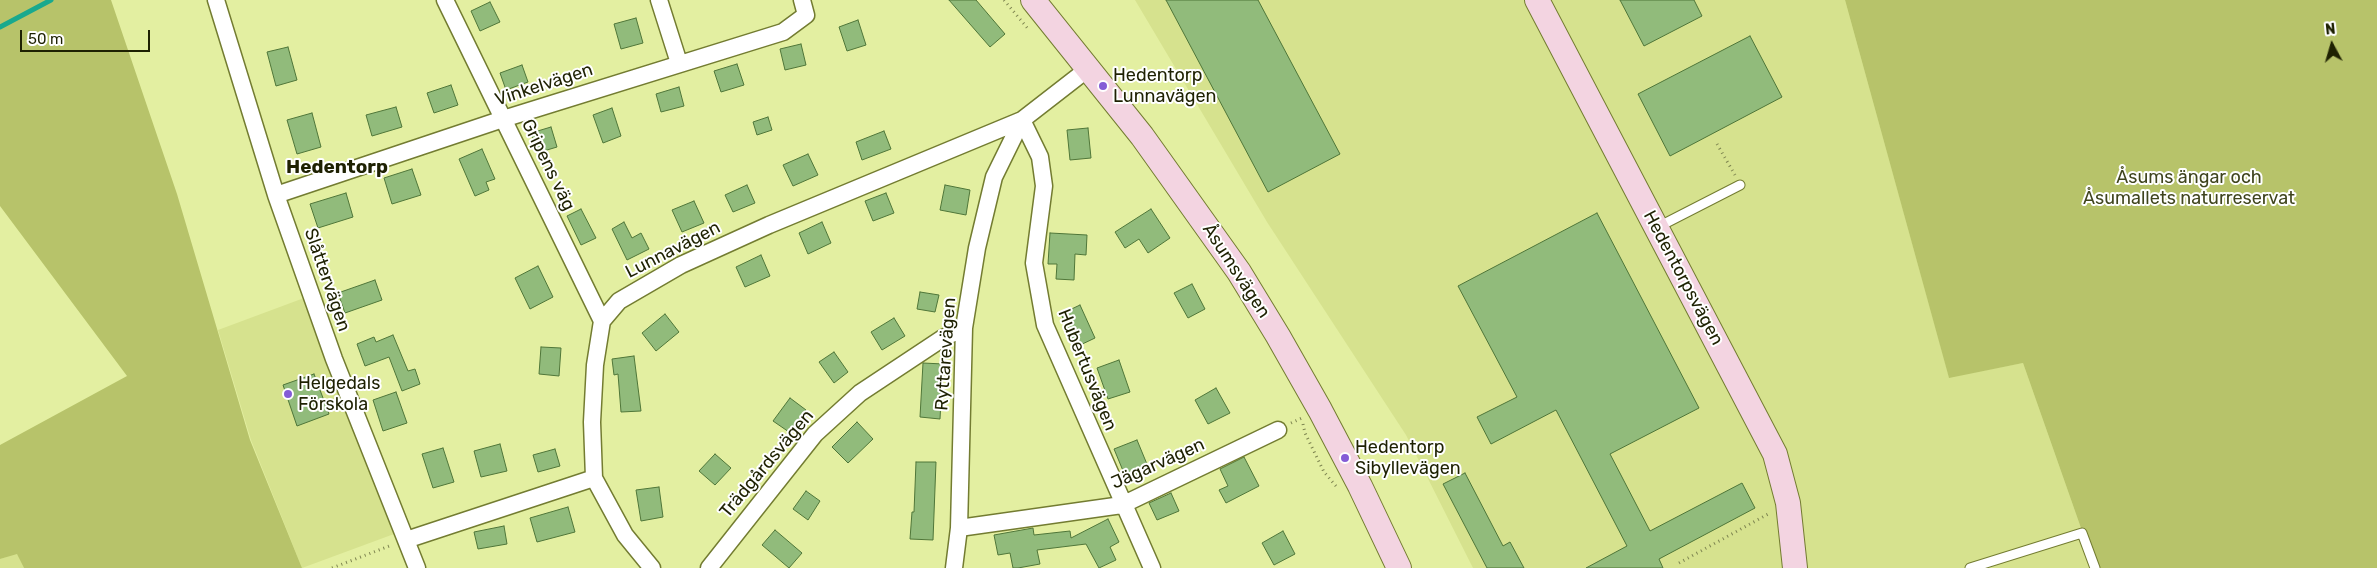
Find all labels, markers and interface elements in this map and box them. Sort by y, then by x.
scale bar [22,20,152,52]
north arrow [2307,20,2357,70]
text: N [2324,21,2336,39]
text: 50 m [28,30,63,48]
street label: Vinkelvägen [492,59,596,111]
place label: Hedentorp Lunnavägen [1113,65,1217,108]
marker: Hedentorp Lunnavägen [1097,80,1109,92]
street label: Gripens väg [517,116,579,214]
district label: Hedentorp [286,157,388,179]
park label: Åsums ängar och Åsumallets naturreservat [2083,167,2295,210]
street label: Hedentorpsvägen [1638,207,1728,349]
street label: Lunnavägen [622,217,724,283]
street label: Åsumsvägen [1197,220,1275,322]
street label: Slåttervägen [299,226,355,334]
street label: Ryttarevägen [931,297,961,411]
street label: Hubertusvägen [1053,306,1121,434]
place label: Helgedals Förskola [298,373,380,416]
marker: Helgedals Förskola [282,388,294,400]
street label: Trädgårdsvägen [716,406,818,522]
street label: Jägarvägen [1108,434,1208,494]
place label: Hedentorp Sibyllevägen [1355,437,1461,479]
marker: Hedentorp Sibyllevägen [1339,452,1351,464]

